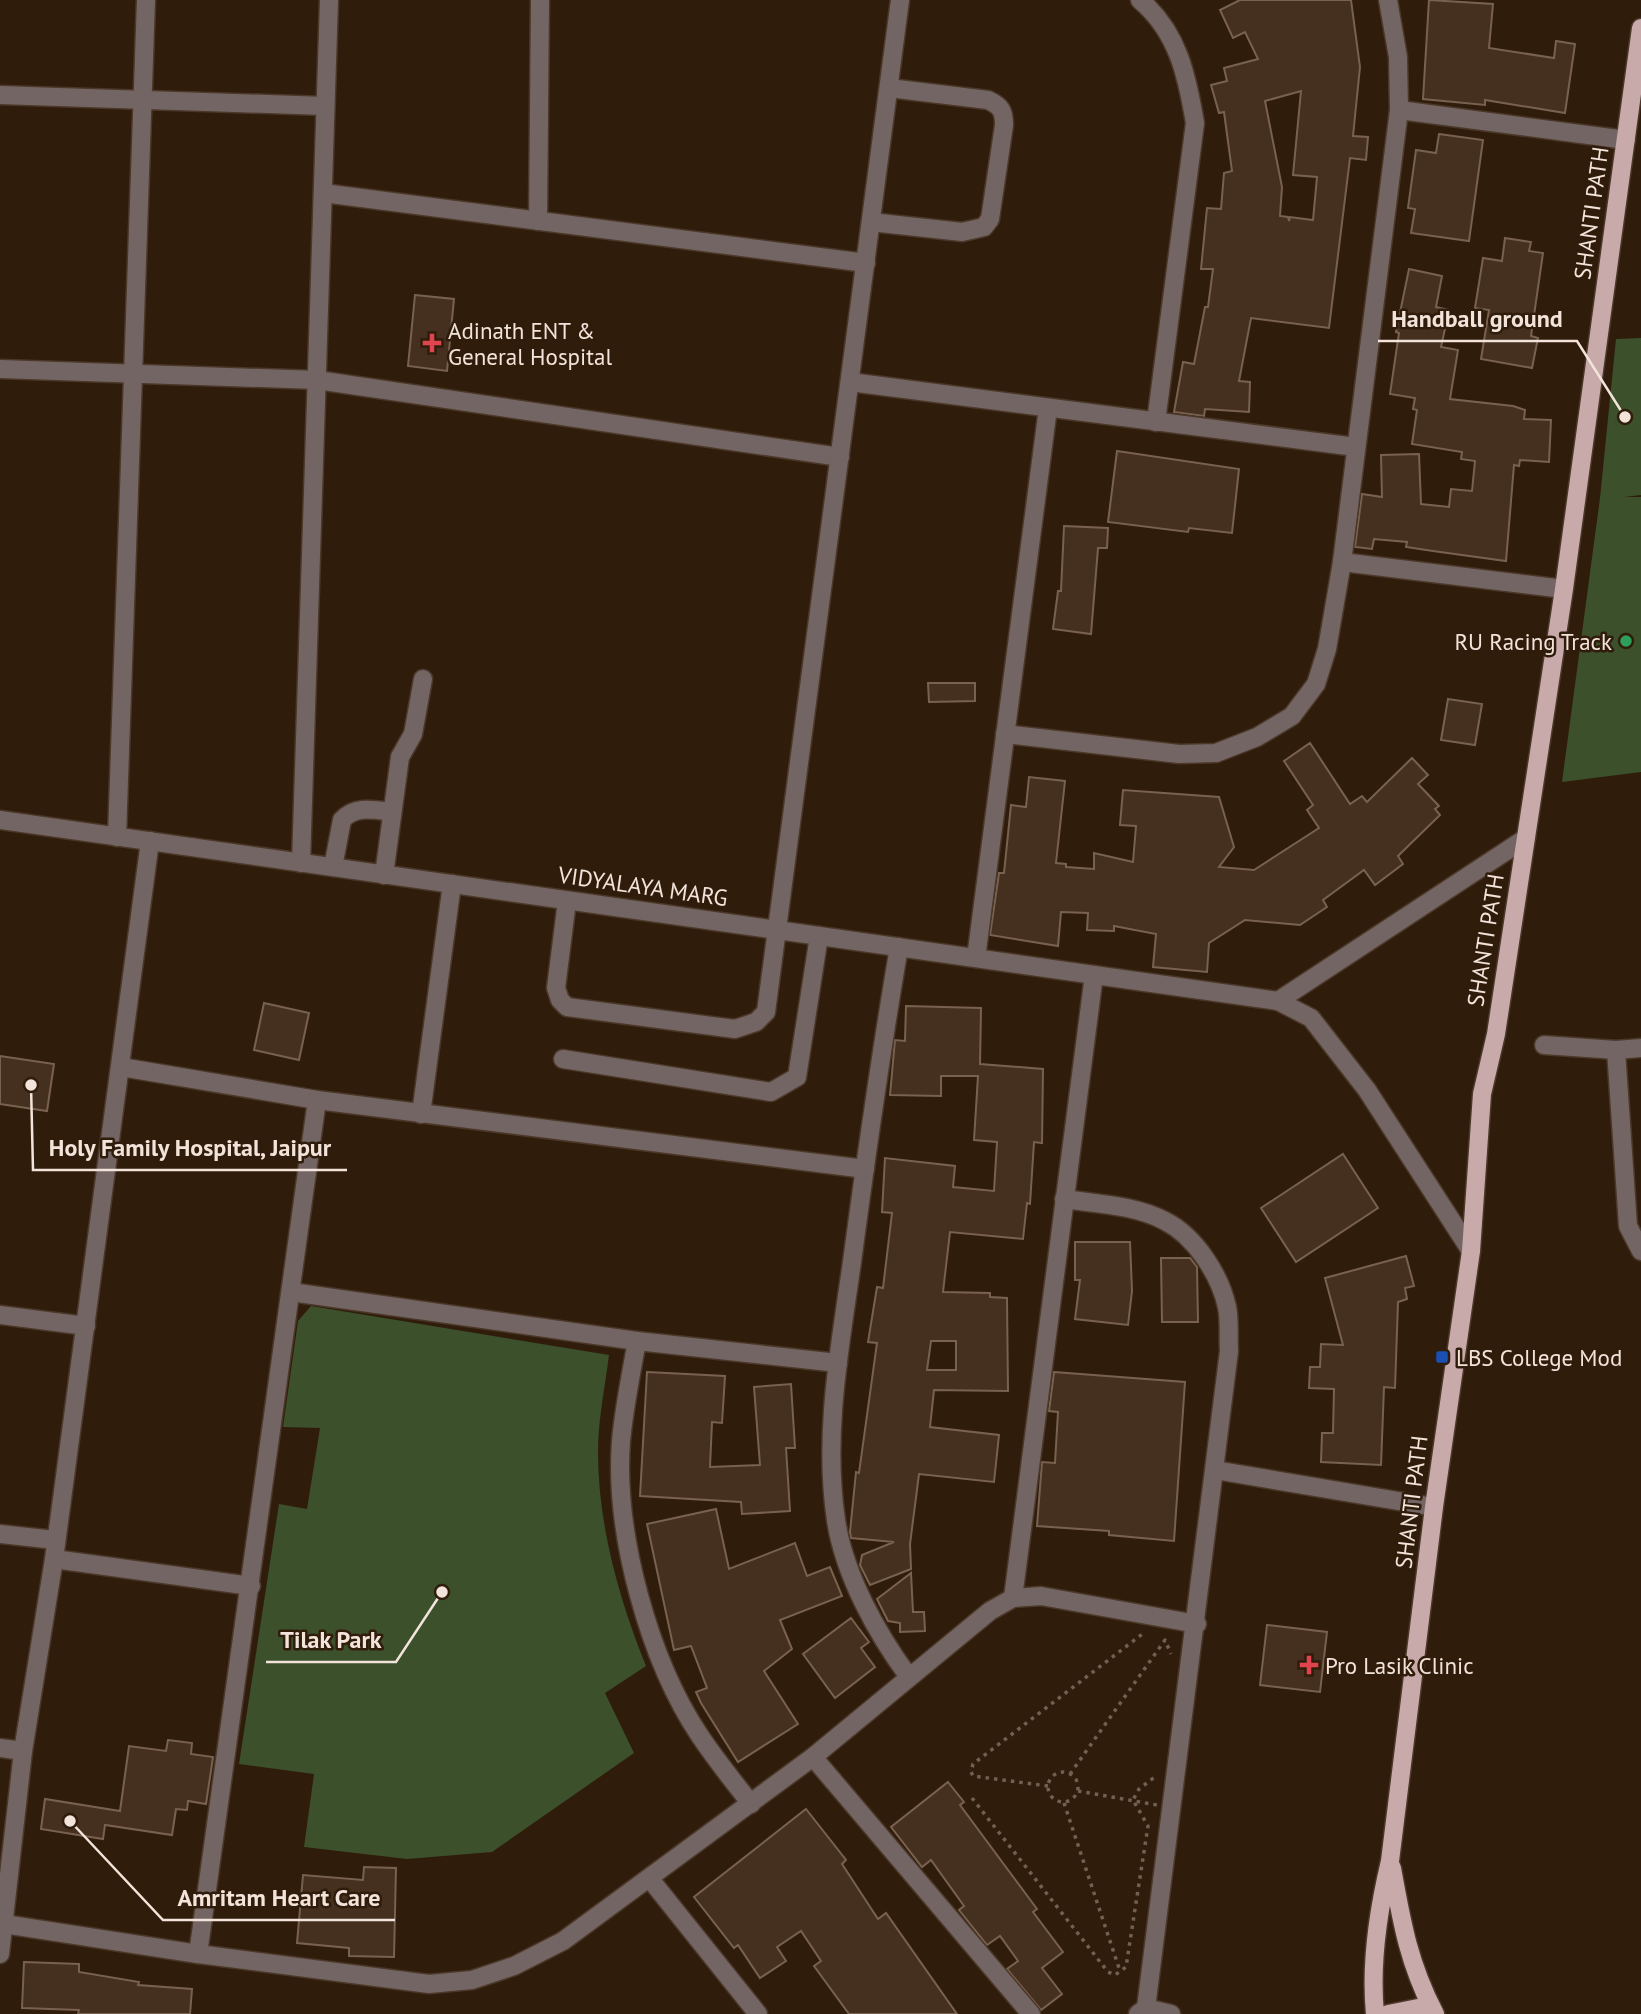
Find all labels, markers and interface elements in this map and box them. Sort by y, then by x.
street label: SHANTI PATH [1567,145,1615,281]
callout: Handball ground [1378,296,1577,341]
text: Handball ground [1391,303,1563,334]
place label: Adinath ENT & General Hospital [448,316,612,371]
marker: Adinath ENT & General Hospital [422,333,442,353]
place label: RU Racing Track [1454,627,1612,656]
marker: RU Racing Track [1618,633,1634,649]
street label: VIDYALAYA MARG [555,860,730,912]
street label: SHANTI PATH [1460,872,1510,1008]
callout: Holy Family Hospital, Jaipur [33,1125,347,1170]
text: Holy Family Hospital, Jaipur [49,1132,332,1163]
place label: LBS College Mod [1456,1343,1622,1372]
marker: LBS College Mod [1434,1349,1450,1365]
street label: SHANTI PATH [1388,1434,1434,1570]
callout: Tilak Park [266,1617,396,1662]
text: Tilak Park [280,1624,382,1655]
place label: Pro Lasik Clinic [1325,1651,1474,1680]
marker: Pro Lasik Clinic [1299,1655,1319,1675]
callout: Amritam Heart Care [163,1875,395,1920]
text: Amritam Heart Care [177,1882,381,1913]

